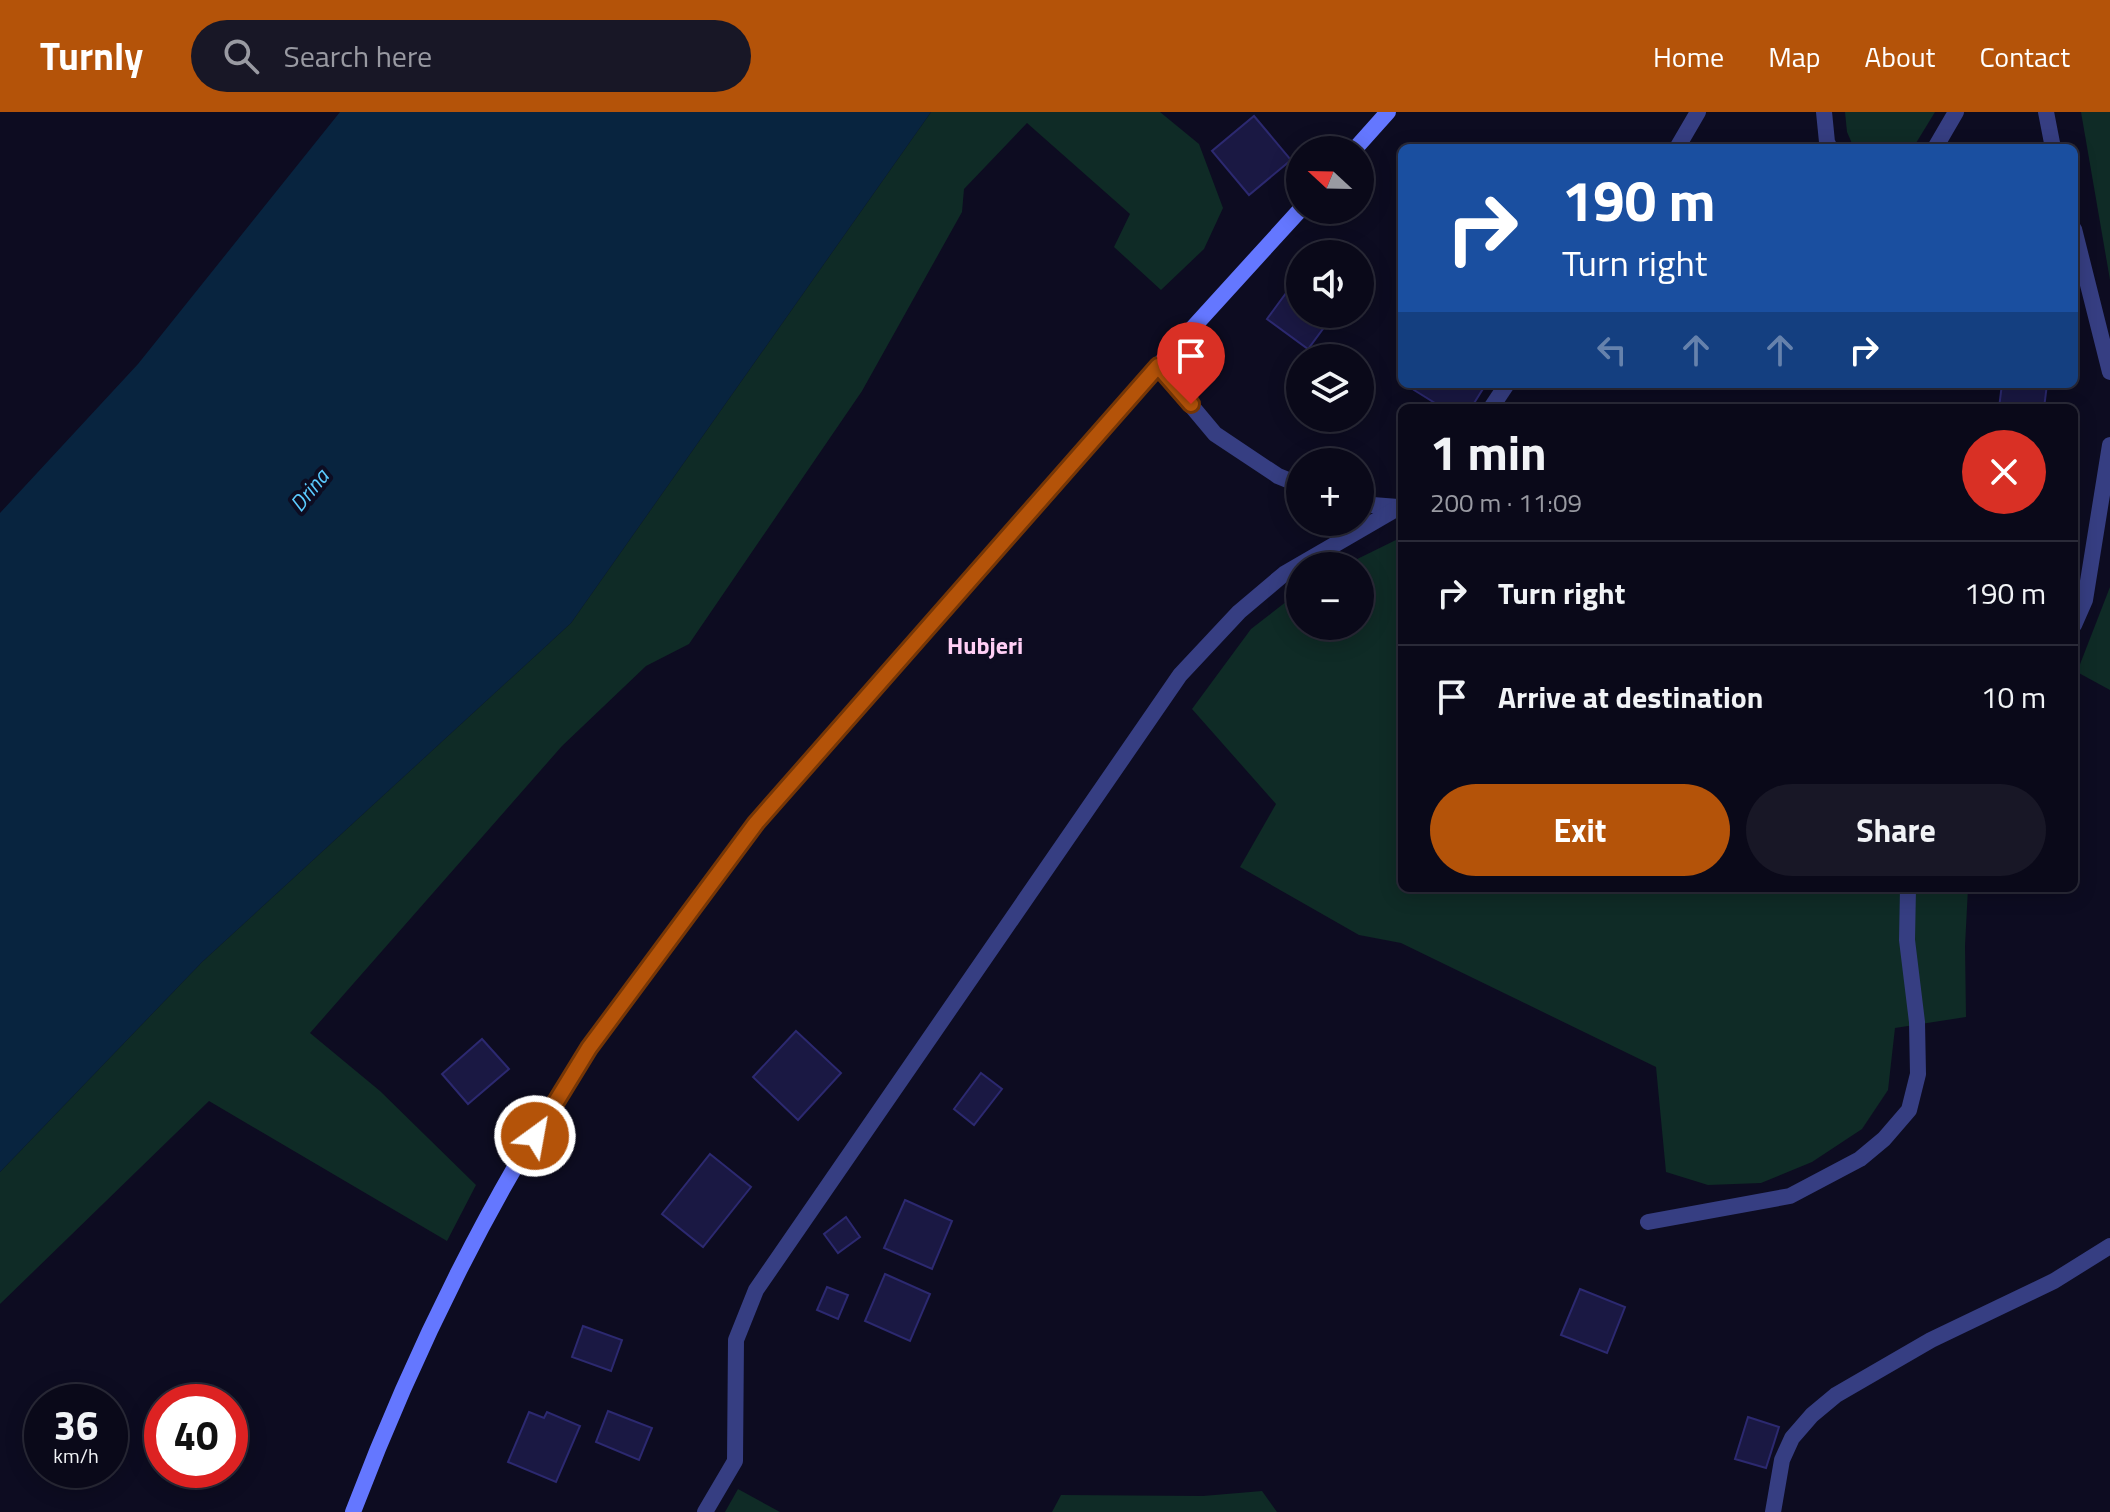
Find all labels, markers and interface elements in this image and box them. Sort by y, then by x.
search box [191,20,751,92]
text: Turnly [40,27,143,85]
text: Search here [283,33,432,79]
icon: search [219,34,263,78]
text: Home [1653,35,1724,78]
text: Map [1768,35,1821,78]
text: About [1865,35,1935,78]
text: Contact [1979,35,2070,78]
north arrow [1286,136,1374,224]
map controls [1286,136,1374,640]
text: 190 m [1562,158,1715,243]
icon: right [1430,176,1534,280]
text: Turn right [1562,235,1707,290]
button: sound [1286,240,1374,328]
pin [1157,322,1225,404]
icon: left [1590,328,1634,372]
icon: ahead [1674,328,1718,372]
icon: ahead [1758,328,1802,372]
icon: right [1842,328,1886,372]
icon: arrive [1169,334,1213,378]
button: layers [1286,344,1374,432]
text: 1 min [1430,416,1547,489]
button: close [1962,430,2046,514]
button: + [1286,448,1374,536]
water label: Drina [281,460,338,519]
text: 200 m · 11:09 [1430,483,1582,522]
button: − [1286,552,1374,640]
text: Turn right [1498,570,1626,616]
text: 190 m [1964,570,2046,616]
icon: right [1430,571,1474,615]
district label: Hubjeri [947,627,1023,663]
text: Arrive at destination [1498,674,1763,720]
text: 10 m [1981,674,2046,720]
icon: arrive [1430,675,1474,719]
button: Exit [1430,784,1730,876]
button: Share [1746,784,2046,876]
position arrow [493,1094,577,1178]
speed limit sign: 40 [144,1384,248,1488]
text: 36 [54,1395,98,1456]
text: km/h [53,1440,99,1471]

